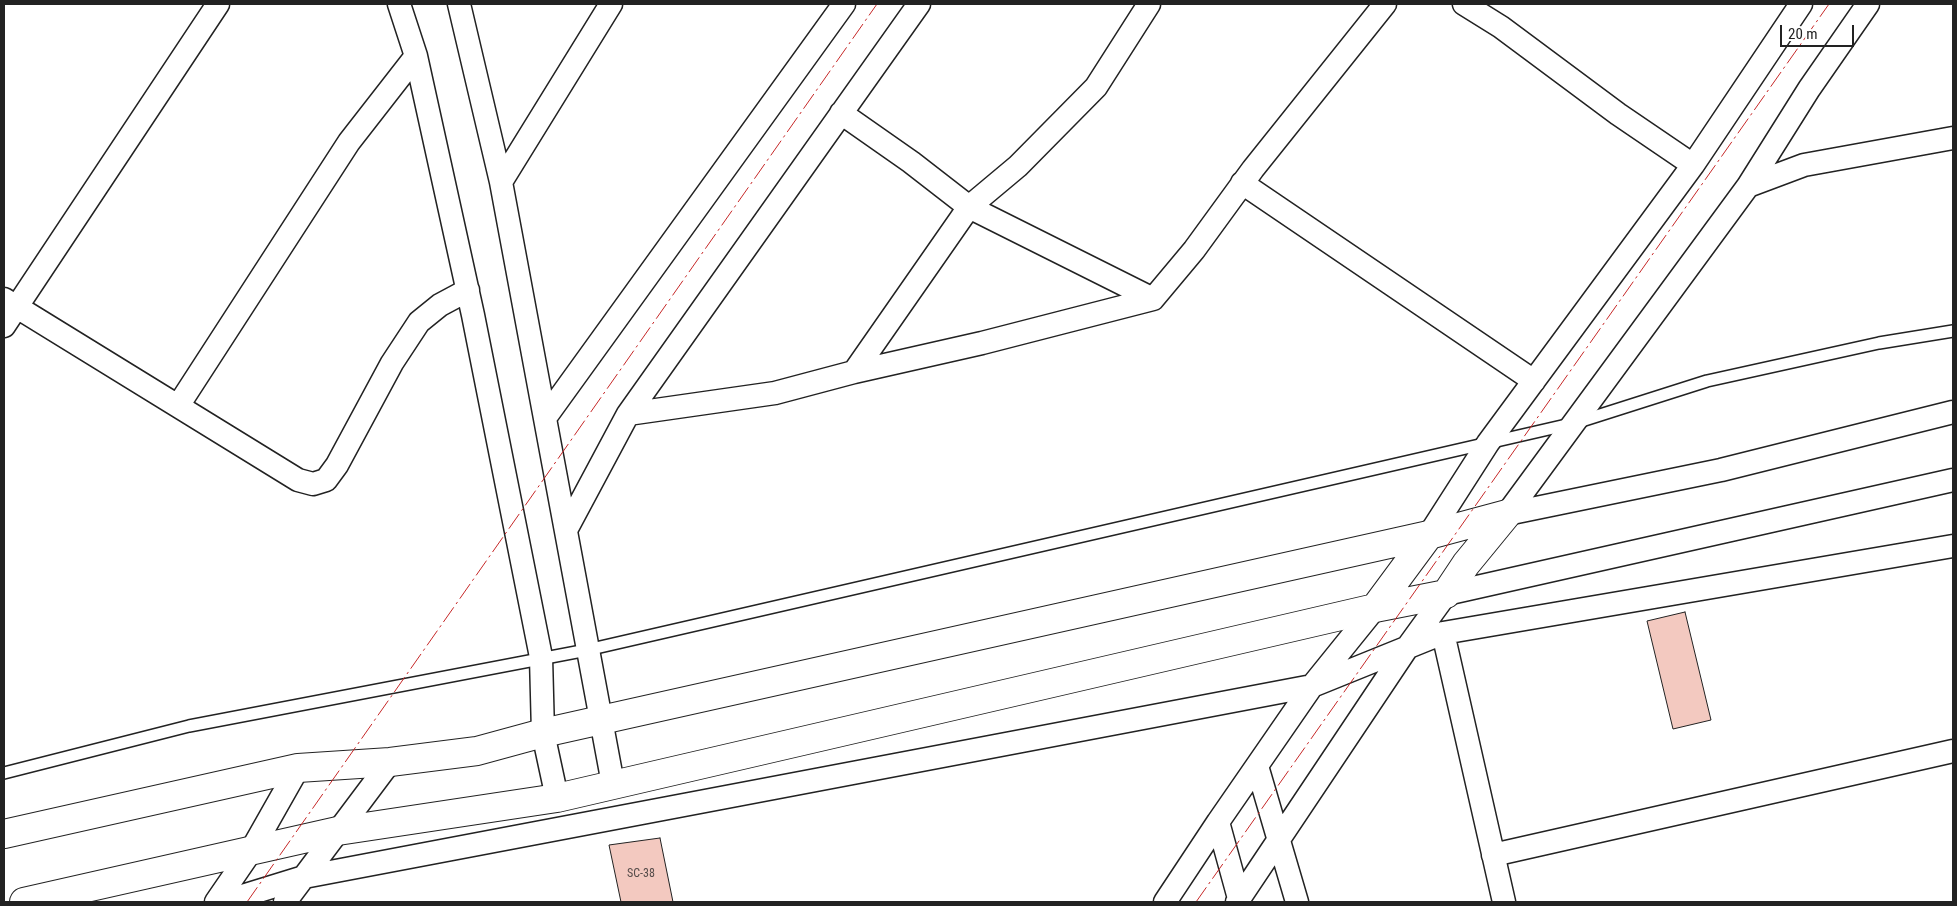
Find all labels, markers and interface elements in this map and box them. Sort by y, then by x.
scale bar [1782,15,1856,47]
text: 20 m [1788,25,1818,43]
house number: SC-38 [627,867,655,881]

